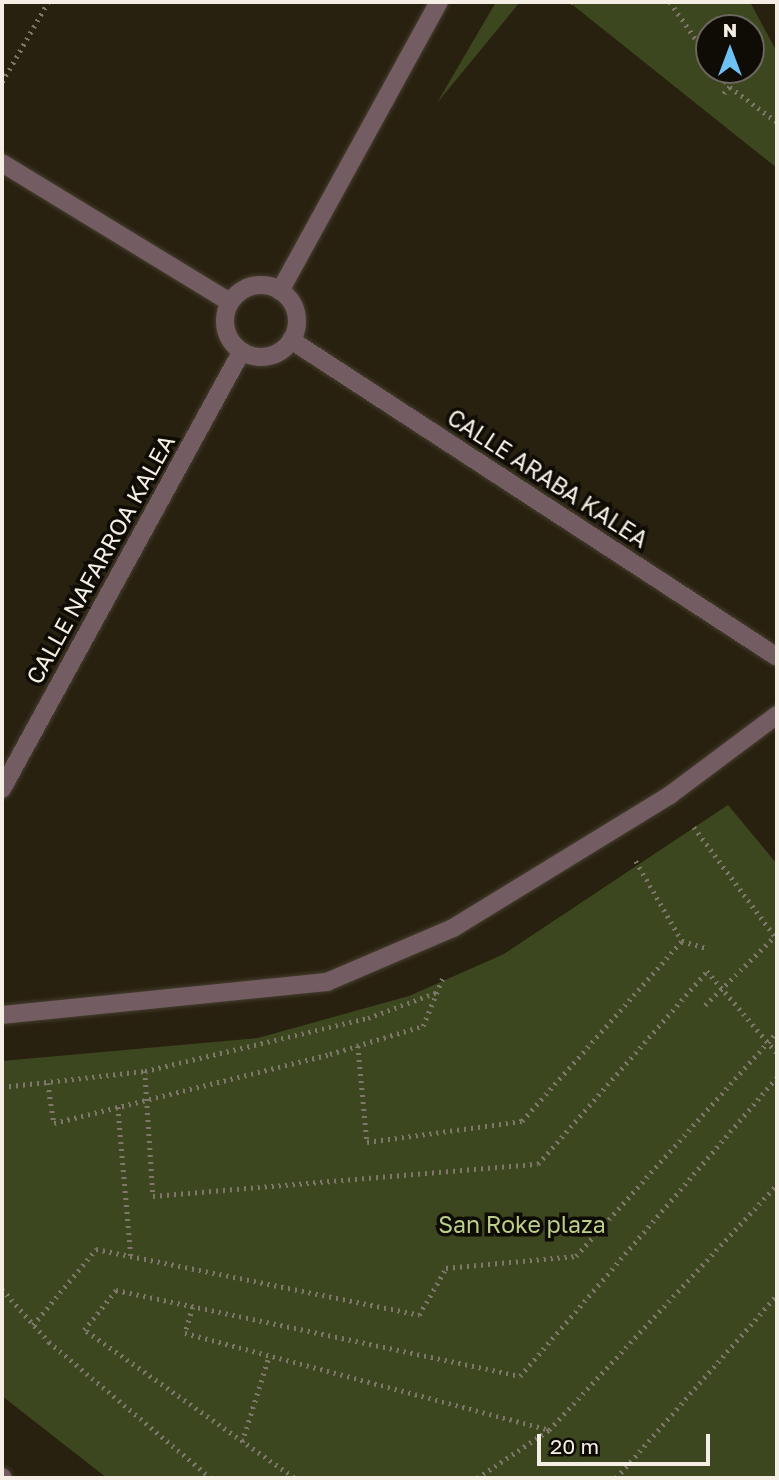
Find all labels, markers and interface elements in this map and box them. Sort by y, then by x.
north arrow [695,14,765,84]
text: N [723,18,737,41]
street label: CALLE ARABA KALEA [443,403,653,553]
street label: CALLE NAFARROA KALEA [20,430,180,688]
park label: San Roke plaza [438,1210,606,1238]
scale bar [541,1420,714,1464]
text: 20 m [550,1433,599,1459]

